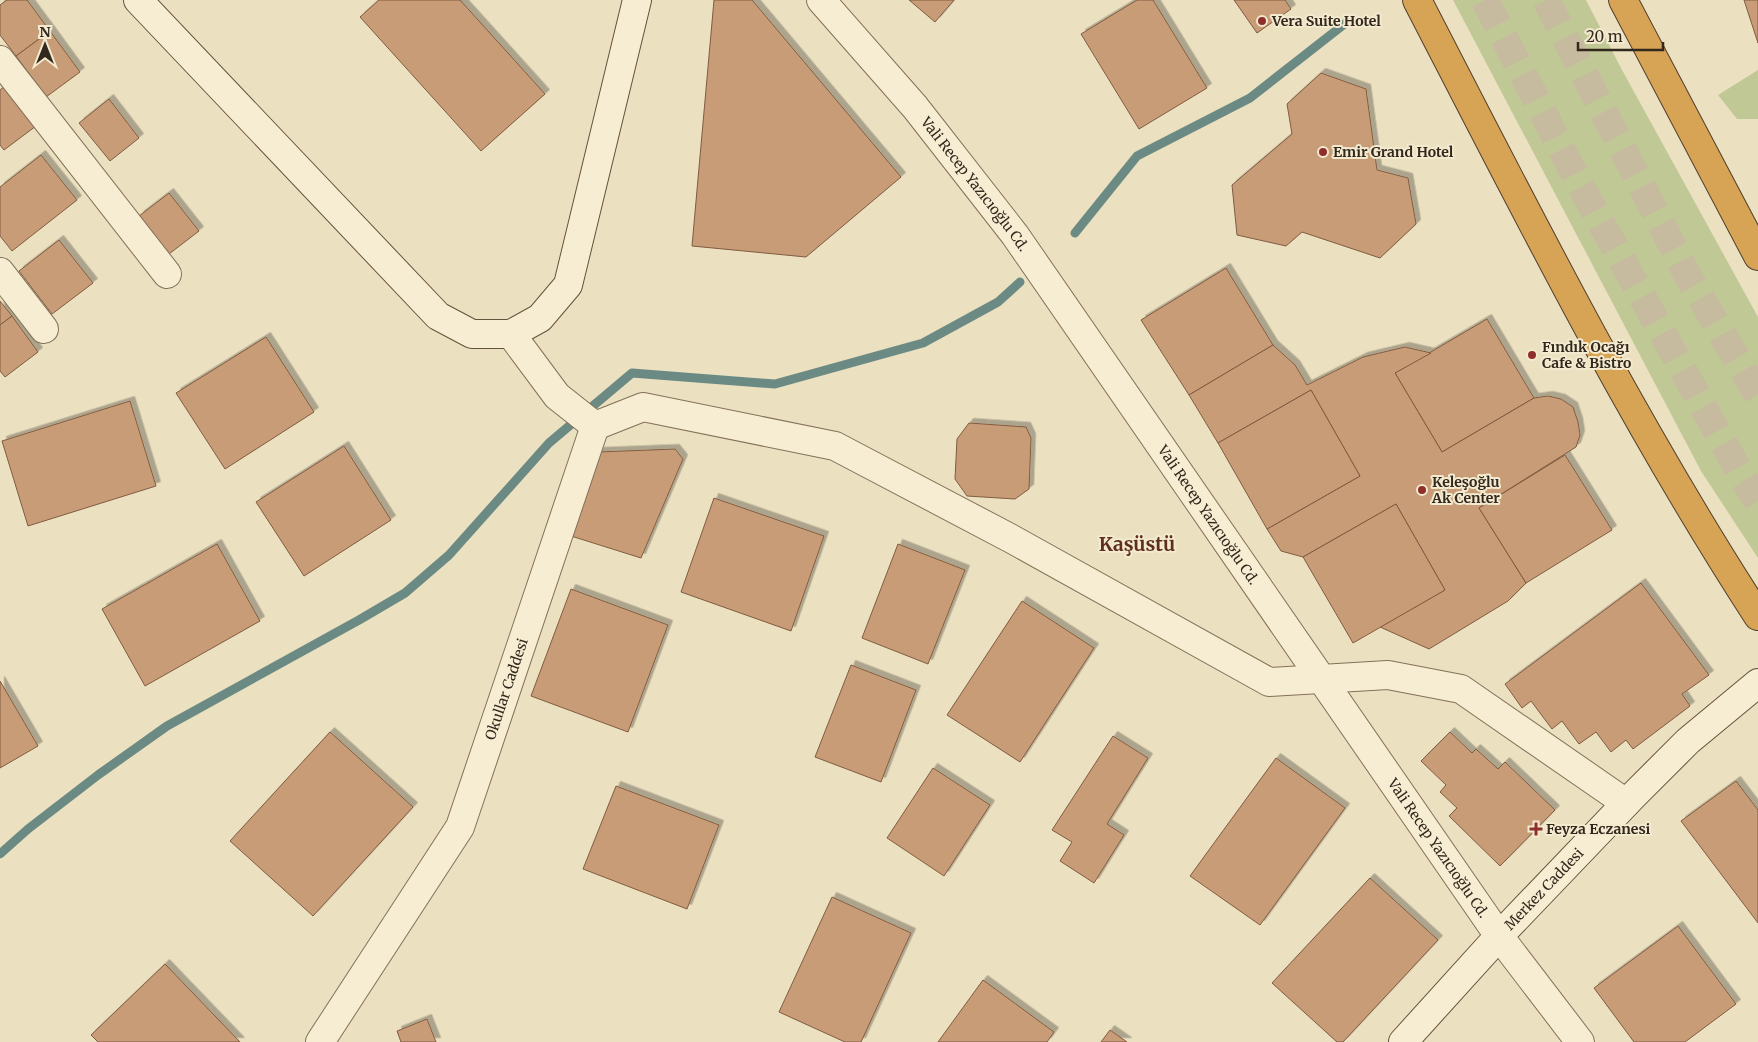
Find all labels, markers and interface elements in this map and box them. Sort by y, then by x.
place label: Vera Suite Hotel [1271,12,1381,30]
marker: Vera Suite Hotel [1256,15,1268,27]
north arrow [20,20,70,70]
scale bar [1578,20,1663,52]
text: N [39,23,51,41]
text: 20 m [1586,27,1623,46]
street label: Vali Recep Yazıcıoğlu Cd. [917,113,1032,255]
place label: Emir Grand Hotel [1333,143,1454,161]
marker: Emir Grand Hotel [1317,146,1329,158]
place label: Fındık Ocağı Cafe & Bistro [1542,338,1631,372]
marker: Fındık Ocağı Cafe & Bistro [1526,349,1538,361]
street label: Vali Recep Yazıcıoğlu Cd. [1153,441,1263,588]
place label: Keleşoğlu Ak Center [1431,473,1500,507]
marker: Keleşoğlu Ak Center [1416,484,1428,496]
district label: Kaşüstü [1099,532,1175,556]
street label: Okullar Caddesi [481,636,532,742]
street label: Vali Recep Yazıcıoğlu Cd. [1384,774,1493,921]
place label: Feyza Eczanesi [1546,820,1651,838]
marker: Feyza Eczanesi [1530,823,1542,835]
street label: Merkez Caddesi [1501,844,1588,934]

